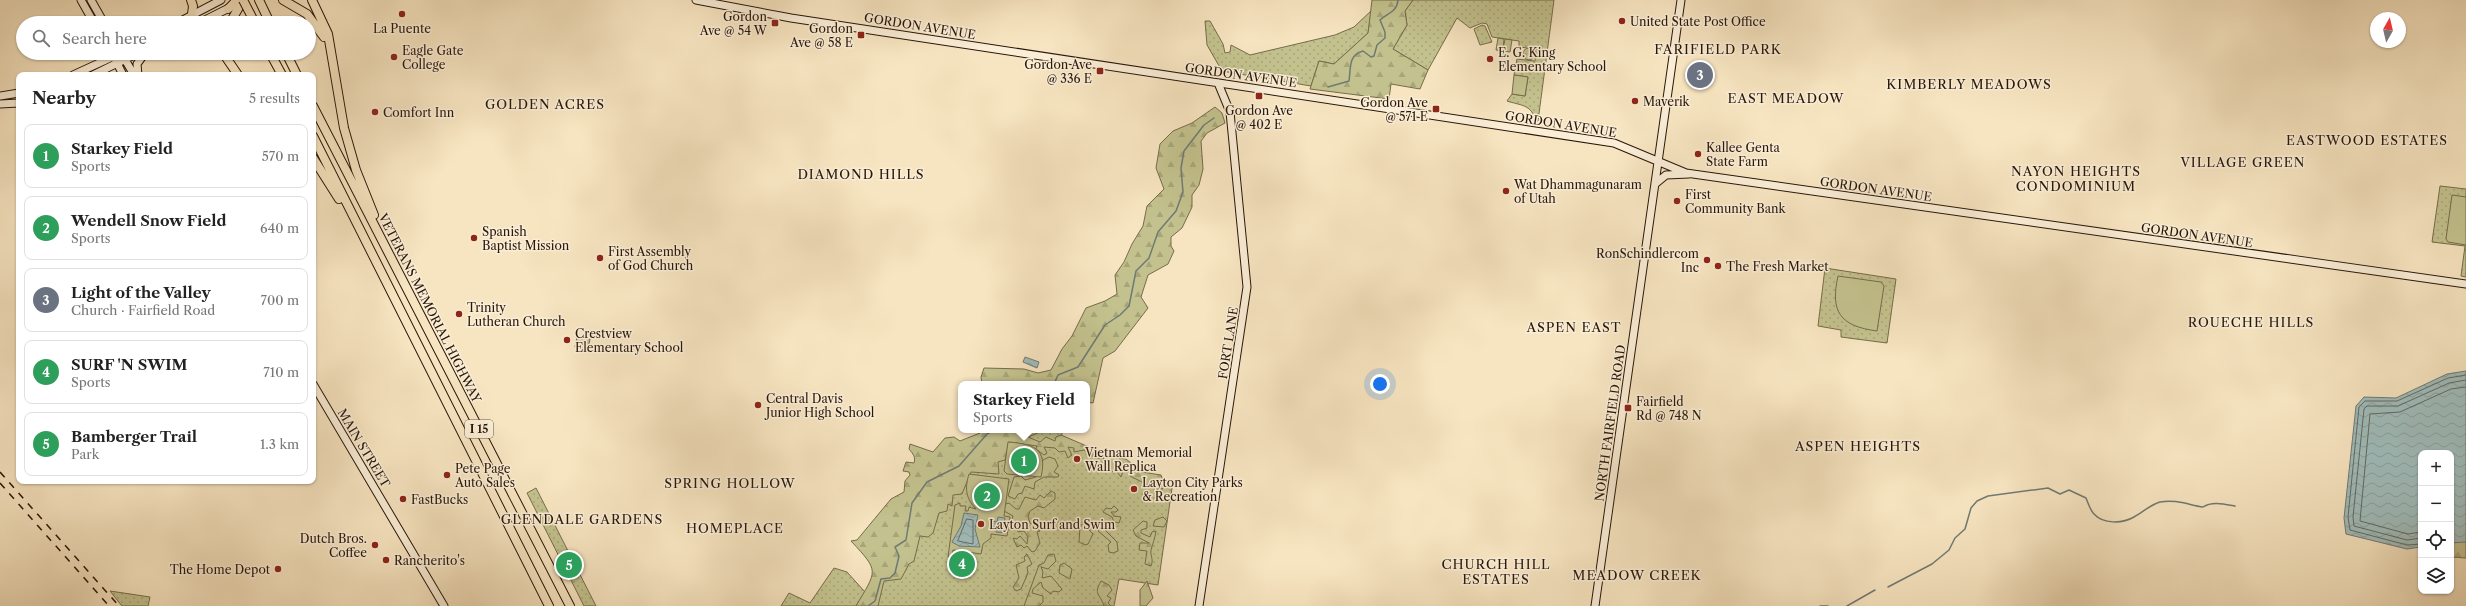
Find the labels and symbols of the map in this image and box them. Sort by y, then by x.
marker: La Puente [397,9,407,19]
place label: Gordon Ave @ 54 W [699,9,768,38]
street label: GORDON AVENUE [863,10,977,42]
north arrow [2370,12,2406,48]
place label: United State Post Office [1630,14,1766,29]
marker: United State Post Office [1617,16,1627,26]
marker: Gordon Ave @ 54 W [770,18,780,28]
place label: La Puente [373,21,431,36]
place label: Gordon Ave @ 58 E [789,21,853,50]
marker: Gordon Ave @ 58 E [856,30,866,40]
district label: FARIFIELD PARK [1654,41,1782,57]
place label: Eagle Gate College [402,43,464,72]
place label: E. G. King Elementary School [1498,45,1607,74]
marker: Eagle Gate College [389,52,399,62]
marker: E. G. King Elementary School [1485,54,1495,64]
place label: Gordon Ave @ 336 E [1024,57,1092,86]
street label: GORDON AVENUE [1184,60,1298,90]
pin: 3 [1687,60,1713,90]
marker: Gordon Ave @ 336 E [1095,66,1105,76]
district label: KIMBERLY MEADOWS [1886,76,2052,92]
district label: EAST MEADOW [1727,90,1845,106]
marker: Gordon Ave @ 402 E [1254,91,1264,101]
place label: Maverik [1643,94,1691,109]
place label: Gordon Ave @ 571 E [1360,95,1428,124]
district label: GOLDEN ACRES [485,96,605,112]
marker: Maverik [1630,96,1640,106]
place label: Gordon Ave @ 402 E [1225,103,1293,132]
marker: Gordon Ave @ 571 E [1431,104,1441,114]
place label: Comfort Inn [383,105,455,120]
marker: Comfort Inn [370,107,380,117]
street label: GORDON AVENUE [1504,108,1618,140]
district label: EASTWOOD ESTATES [2286,132,2448,148]
place label: Kallee Genta State Farm [1706,140,1781,169]
marker: Kallee Genta State Farm [1693,149,1703,159]
district label: VILLAGE GREEN [2179,154,2306,170]
district label: NAYON HEIGHTS CONDOMINIUM [2011,163,2141,194]
district label: DIAMOND HILLS [797,166,925,182]
street label: GORDON AVENUE [1819,174,1933,204]
place label: Wat Dhammagunaram of Utah [1513,177,1642,206]
marker: Wat Dhammagunaram of Utah [1501,186,1511,196]
place label: First Community Bank [1685,187,1786,216]
marker: First Community Bank [1672,196,1682,206]
street label: VETERANS MEMORIAL HIGHWAY [375,210,485,406]
street label: GORDON AVENUE [2140,220,2254,250]
place label: Spanish Baptist Mission [482,224,570,253]
marker: Spanish Baptist Mission [469,233,479,243]
place label: First Assembly of God Church [608,244,694,273]
place label: RonSchindlercom Inc [1596,246,1699,275]
marker: First Assembly of God Church [595,253,605,263]
marker: RonSchindlercom Inc [1702,255,1712,265]
place label: The Fresh Market [1726,259,1829,274]
marker: The Fresh Market [1713,261,1723,271]
place label: Trinity Lutheran Church [467,300,566,329]
street label: FORT LANE [1215,306,1241,380]
marker: Trinity Lutheran Church [454,309,464,319]
district label: ROUECHE HILLS [2188,314,2314,330]
district label: ASPEN EAST [1525,319,1622,335]
place label: Crestview Elementary School [575,326,684,355]
marker: Crestview Elementary School [562,335,572,345]
street label: NORTH FAIRFIELD ROAD [1592,343,1628,502]
your location [1370,374,1390,394]
place label: Central Davis Junior High School [764,391,875,420]
place label: Fairfield Rd @ 748 N [1636,394,1702,423]
marker: Central Davis Junior High School [753,400,763,410]
marker: Fairfield Rd @ 748 N [1623,403,1633,413]
street label: MAIN STREET [335,406,393,490]
road number: I 15 [465,420,493,438]
district label: ASPEN HEIGHTS [1794,438,1921,454]
place label: Vietnam Memorial Wall Replica [1084,445,1193,474]
pin: 1 [1011,446,1037,476]
marker: Vietnam Memorial Wall Replica [1072,454,1082,464]
place label: Pete Page Auto Sales [454,461,515,490]
marker: Pete Page Auto Sales [442,470,452,480]
district label: SPRING HOLLOW [664,475,796,491]
place label: Layton City Parks & Recreation [1142,475,1243,504]
pin: 2 [974,481,1000,511]
marker: Layton City Parks & Recreation [1129,484,1139,494]
place label: FastBucks [411,492,468,507]
marker: FastBucks [398,494,408,504]
district label: GLENDALE GARDENS [501,511,663,527]
place label: Layton Surf and Swim [989,517,1115,532]
marker: Layton Surf and Swim [976,519,986,529]
district label: HOMEPLACE [686,520,784,536]
place label: Dutch Bros. Coffee [300,531,367,560]
marker: Dutch Bros. Coffee [370,540,380,550]
pin: 4 [949,549,975,579]
pin: 5 [556,550,582,580]
place label: Rancherito's [394,553,465,568]
marker: Rancherito's [381,555,391,565]
district label: CHURCH HILL ESTATES [1441,556,1551,587]
place label: The Home Depot [170,562,271,577]
marker: The Home Depot [273,564,283,574]
district label: MEADOW CREEK [1572,567,1702,583]

